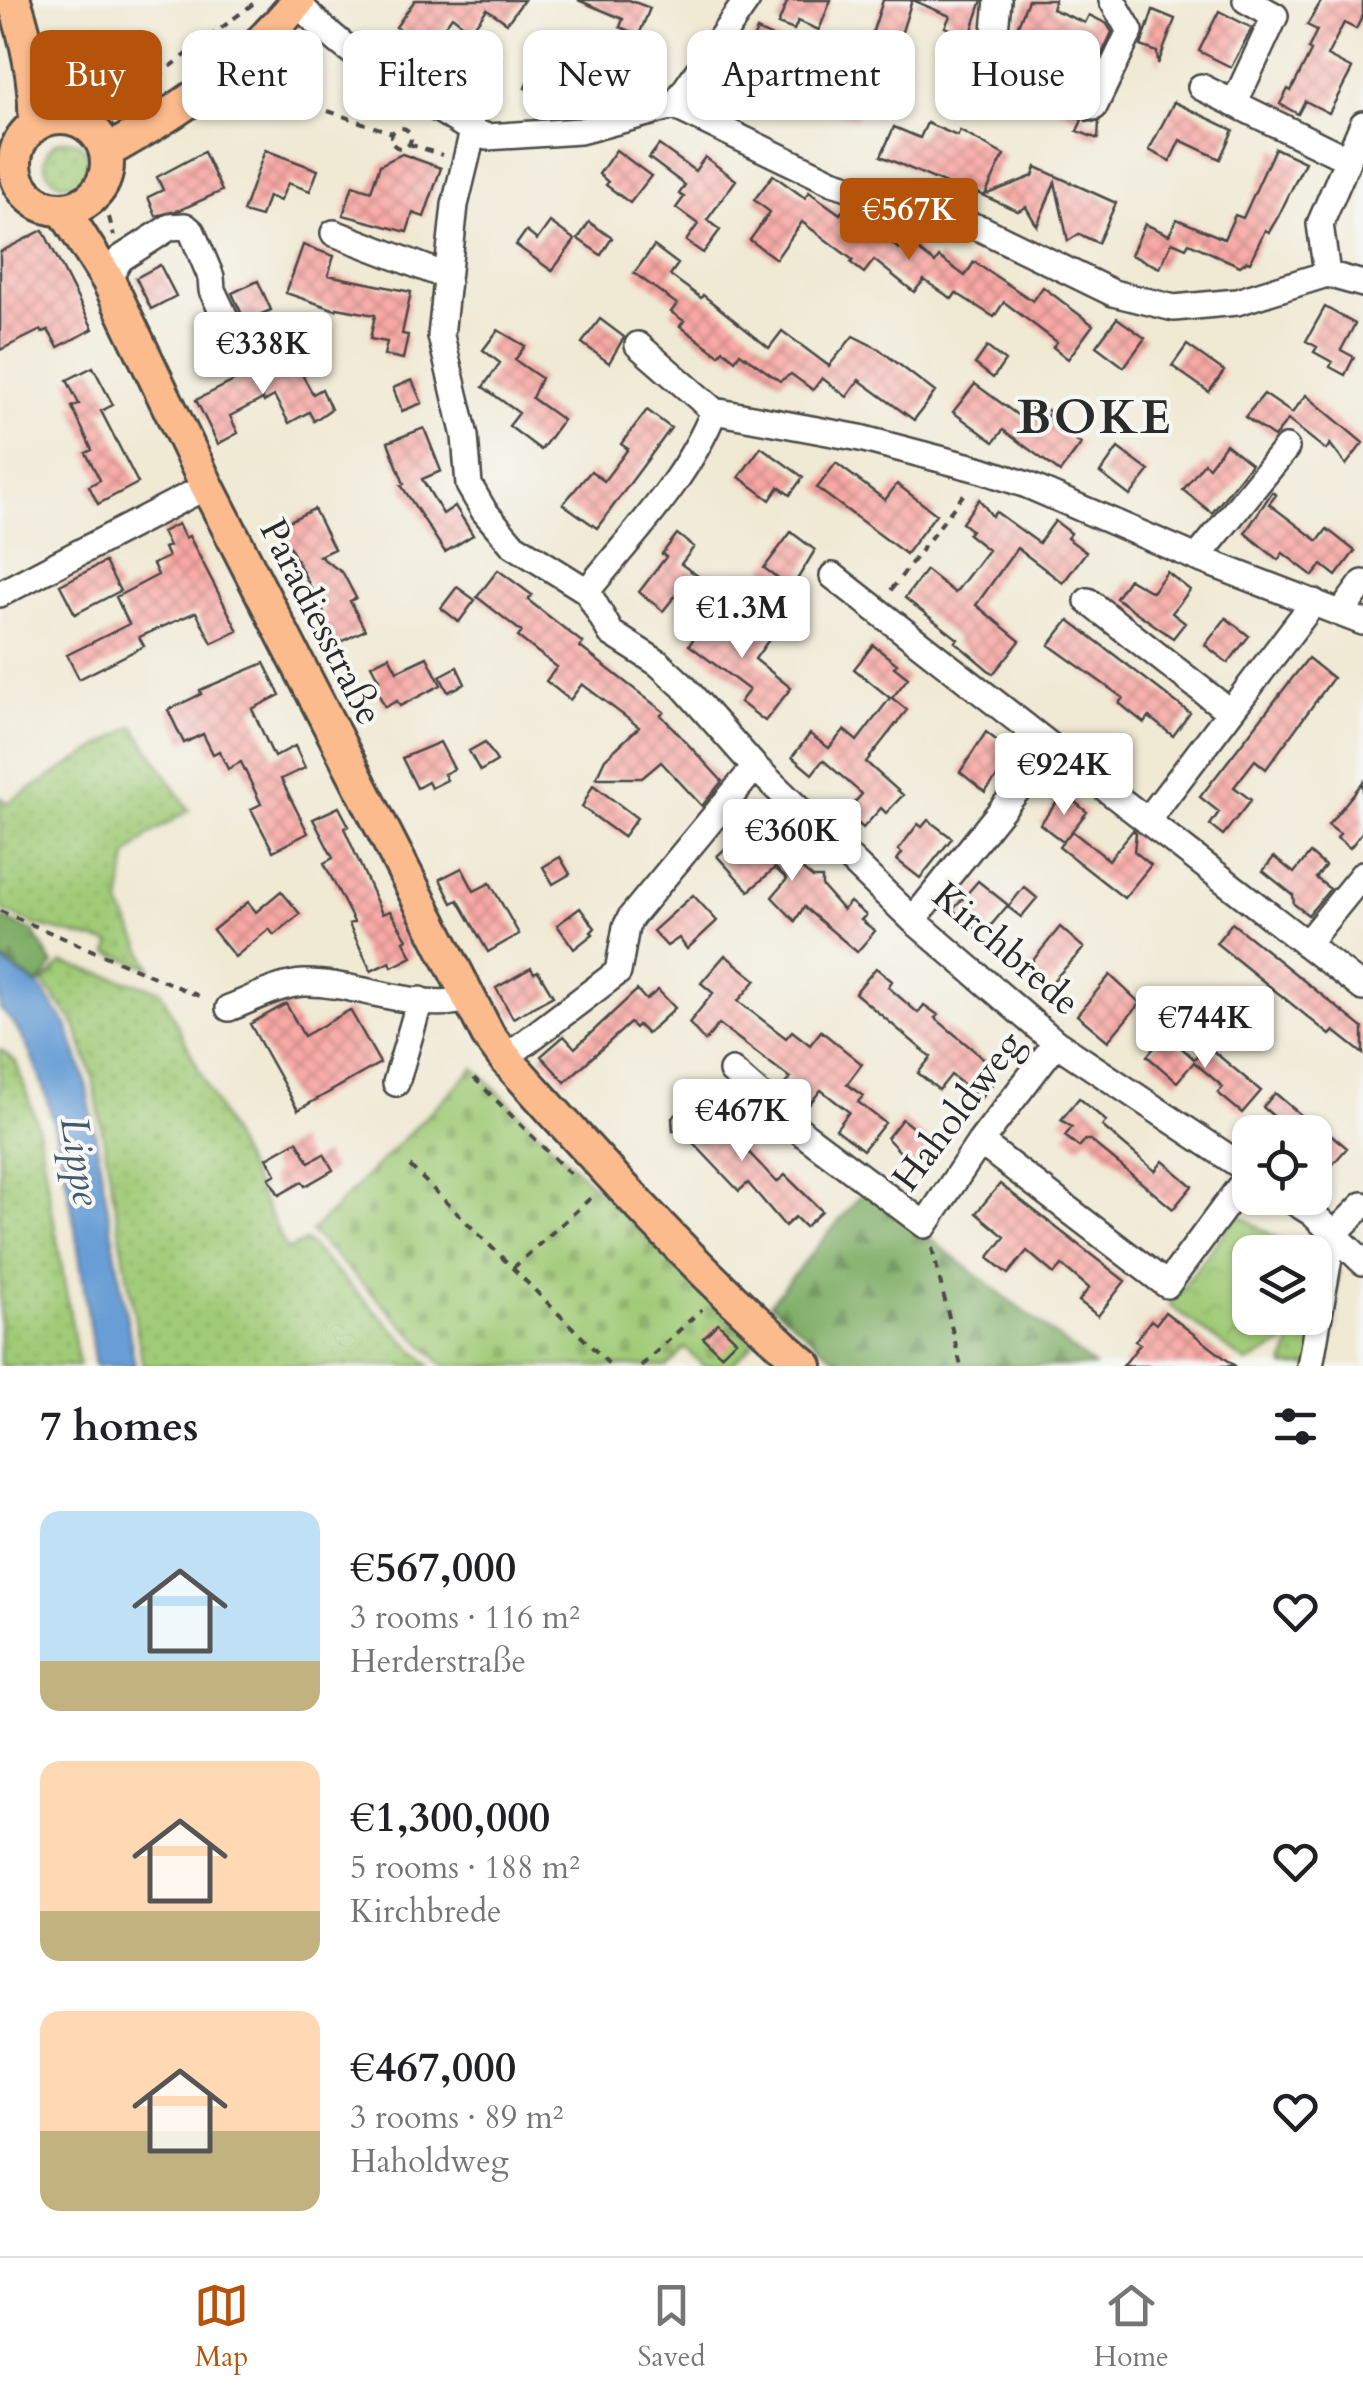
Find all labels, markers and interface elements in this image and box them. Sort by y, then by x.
chip: Buy [30,30,162,120]
chip: Rent [182,30,323,120]
chip: Filters [343,30,503,120]
chip: New [523,30,667,120]
chip: Apartment [687,30,915,120]
chip: House [935,30,1100,120]
pin: €567K [839,178,979,263]
text: €567K [862,188,956,232]
pin: €338K [193,312,333,397]
text: €338K [216,322,310,366]
district label: BOKE [1016,385,1174,450]
street label: Paradiesstraße [247,510,395,734]
pin: €1.3M [672,576,812,661]
text: €1.3M [696,586,788,630]
pin: €924K [994,733,1134,818]
text: €924K [1017,743,1111,787]
pin: €360K [722,799,862,884]
text: €360K [745,809,839,853]
street label: Kirchbrede [921,870,1091,1028]
pin: €744K [1135,986,1275,1071]
text: €744K [1158,996,1252,1040]
street label: Haholdweg [881,1020,1036,1202]
pin: €467K [672,1079,812,1164]
text: €467K [695,1089,789,1133]
water label: Lippe [46,1113,114,1210]
map controls [1232,1115,1332,1335]
button: locate [1232,1115,1332,1215]
button: layers [1232,1235,1332,1335]
text: 7 homes [40,1398,198,1455]
icon: filters [1268,1399,1323,1454]
text: €567,000 [350,1539,516,1596]
icon: home [120,1551,240,1671]
icon: heart [1268,1584,1323,1639]
text: 3 rooms · 116 m² [350,1596,580,1640]
text: Herderstraße [350,1640,526,1684]
text: €1,300,000 [350,1789,550,1846]
icon: home [120,1801,240,1921]
icon: heart [1268,1834,1323,1889]
text: 5 rooms · 188 m² [350,1846,580,1890]
text: Kirchbrede [350,1890,502,1934]
text: €467,000 [350,2039,516,2096]
icon: home [120,2051,240,2171]
icon: heart [1268,2084,1323,2139]
text: 3 rooms · 89 m² [350,2096,563,2140]
text: Haholdweg [350,2140,509,2184]
tab: Map [194,2278,249,2376]
tab: Saved [638,2278,705,2376]
tab: Home [1094,2278,1169,2376]

